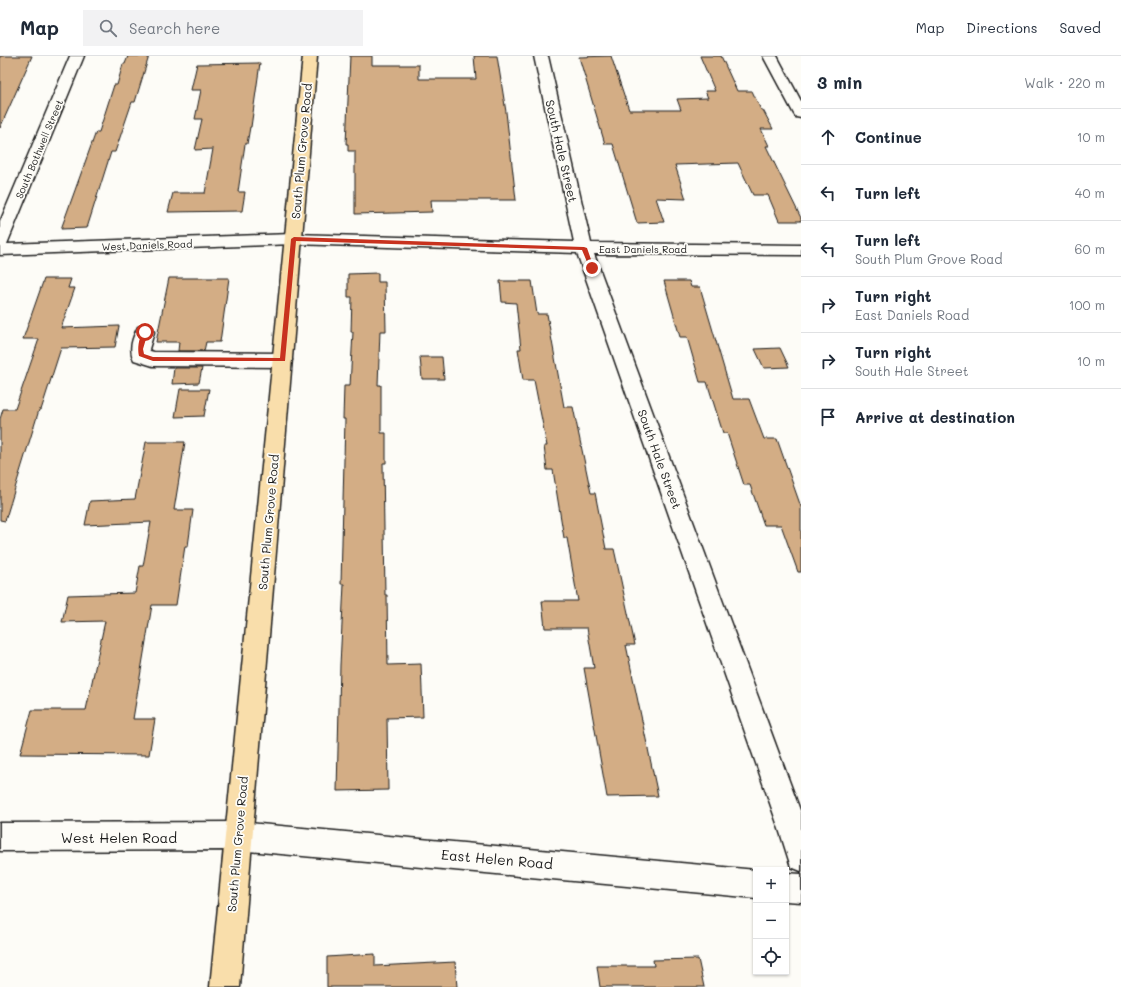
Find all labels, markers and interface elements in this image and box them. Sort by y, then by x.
search box [83,10,363,46]
text: Map [20,15,59,40]
icon: search [97,17,119,39]
text: Search here [129,18,220,38]
text: Map [916,18,944,37]
text: Directions [966,18,1037,37]
text: Saved [1059,18,1101,37]
text: 3 min [817,71,862,93]
text: Walk · 220 m [1024,74,1105,91]
street label: South Plum Grove Road [287,82,315,220]
street label: South Bothwell Street [12,97,66,201]
street label: South Hale Street [542,98,582,204]
icon: ahead [817,126,839,148]
text: Continue [855,127,922,147]
text: 10 m [1077,128,1105,145]
icon: left [817,182,839,204]
text: Turn left [855,183,920,203]
text: 40 m [1075,184,1105,201]
text: Turn left [855,230,920,250]
street label: West Daniels Road [101,236,193,254]
icon: left [817,238,839,260]
text: 60 m [1075,240,1105,257]
street label: East Daniels Road [599,242,687,256]
text: South Plum Grove Road [855,250,1003,267]
route end [583,259,601,277]
text: Turn right [855,286,932,306]
icon: right [817,294,839,316]
text: 100 m [1069,296,1105,313]
text: East Daniels Road [855,306,969,323]
route start [136,323,154,341]
text: Turn right [855,342,932,362]
icon: right [817,350,839,372]
text: 10 m [1077,352,1105,369]
text: South Hale Street [855,362,969,379]
icon: arrive [817,406,839,428]
street label: South Hale Street [635,407,685,511]
text: Arrive at destination [855,407,1015,427]
street label: South Plum Grove Road [254,453,282,591]
street label: South Plum Grove Road [223,775,251,913]
street label: West Helen Road [61,828,177,847]
street label: East Helen Road [440,845,554,873]
map controls [753,867,789,975]
button: + [753,867,789,903]
button: − [753,903,789,939]
button: locate [753,939,789,975]

